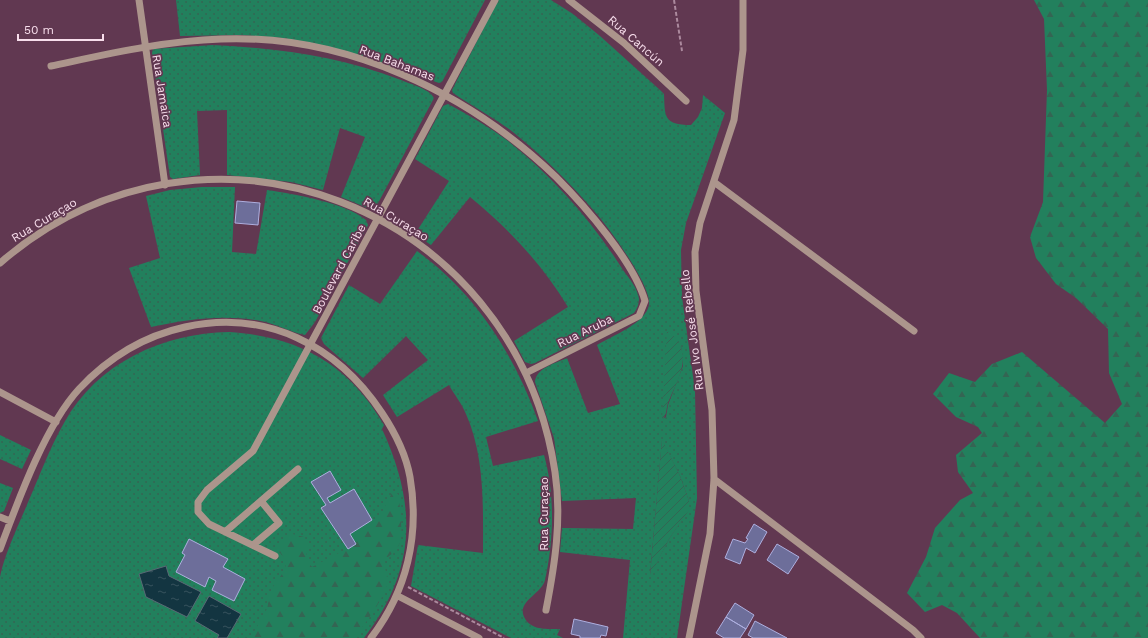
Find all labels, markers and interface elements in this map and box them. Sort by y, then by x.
street label: Rua Cancún [605,13,667,69]
scale bar [18,16,103,42]
text: 50 m [24,23,54,37]
street label: Rua Bahamas [357,42,437,84]
street label: Rua Jamaica [149,53,175,129]
street label: Rua Curaçao [361,194,431,244]
street label: Rua Curaçao [9,195,79,245]
street label: Boulevard Caribe [309,222,369,316]
street label: Rua Ivo José Rebello [678,269,706,391]
street label: Rua Aruba [555,311,615,350]
street label: Rua Curaçao [537,477,551,551]

